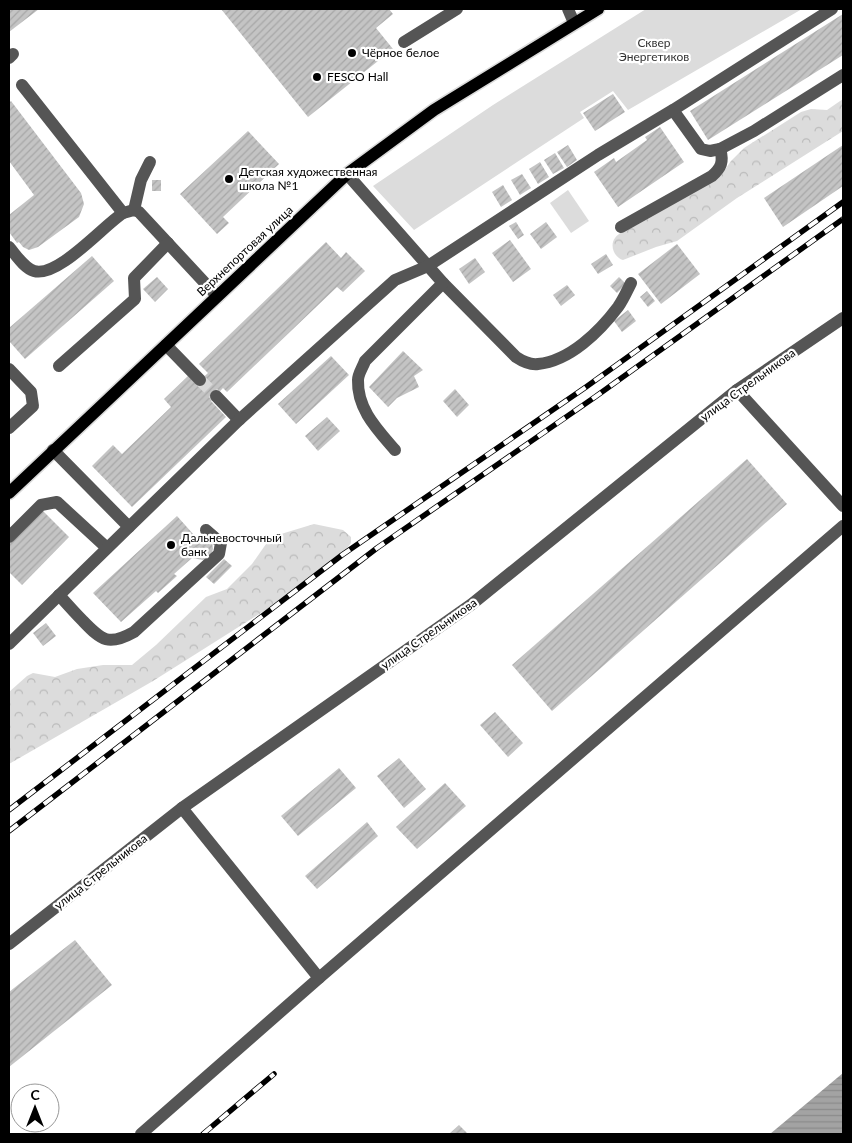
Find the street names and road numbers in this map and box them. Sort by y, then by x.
street label: Верхнепортовая улица [193,202,296,299]
street label: улица Стрельникова [697,345,798,424]
street label: улица Стрельникова [378,595,480,672]
street label: улица Стрельникова [51,831,150,913]

